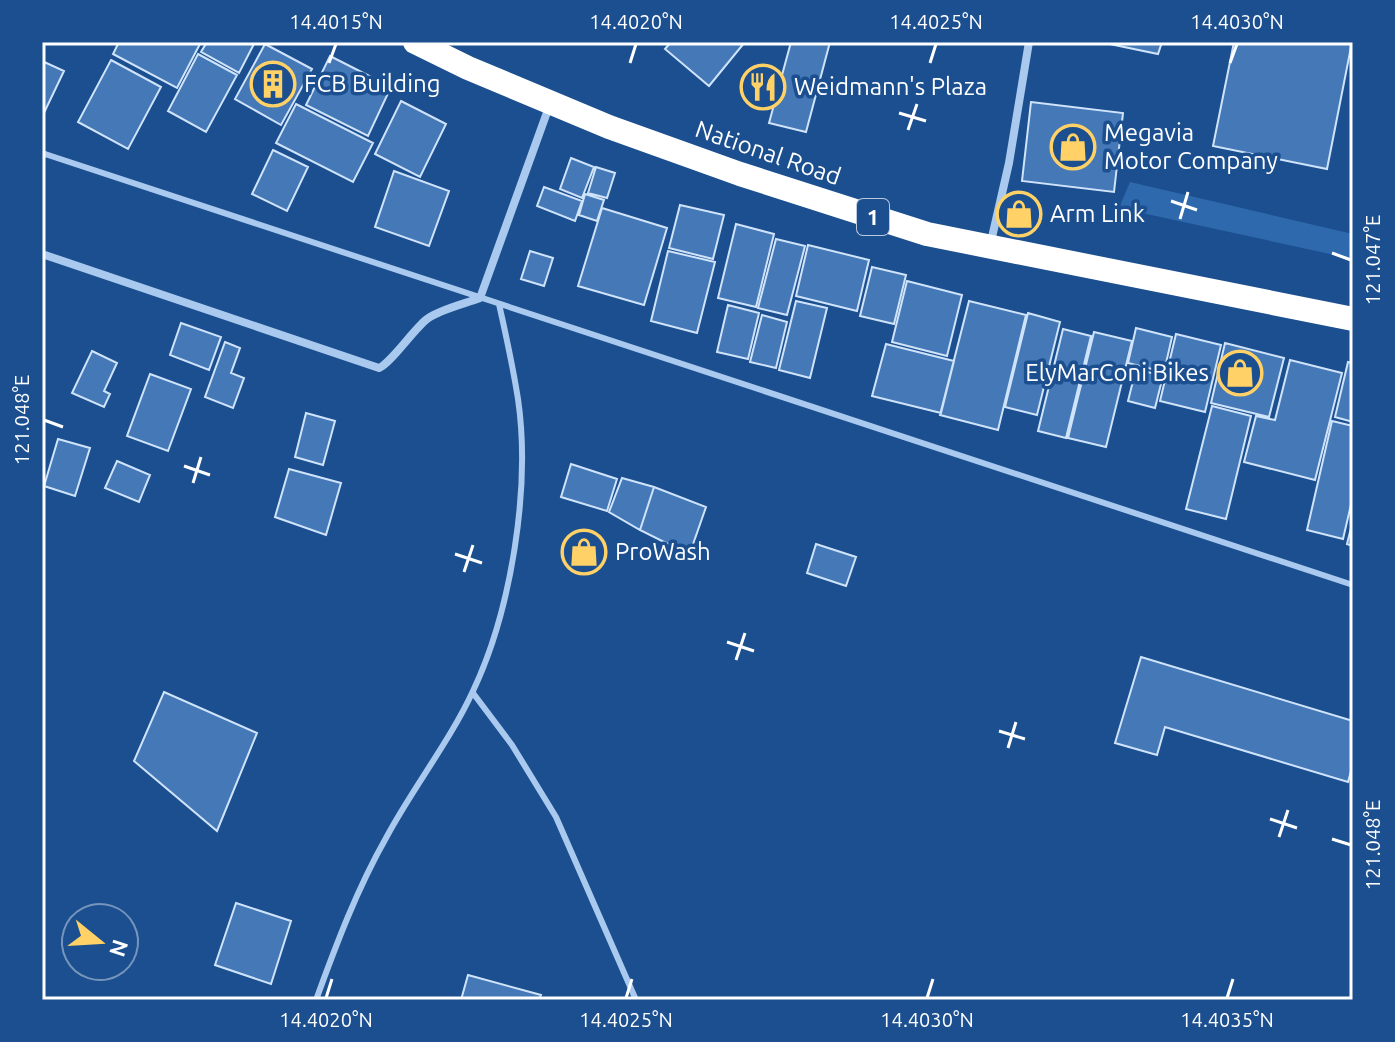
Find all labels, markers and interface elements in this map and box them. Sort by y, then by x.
text: 14.4015°N [289,10,383,33]
text: 14.4020°N [589,10,683,33]
text: 14.4025°N [889,10,983,33]
text: 14.4030°N [1190,10,1284,33]
building icon: FCB Building [249,60,297,108]
restaurant icon: Weidmann's Plaza [739,63,787,111]
place label: FCB Building [304,70,441,97]
place label: Weidmann's Plaza [794,73,987,100]
street label: National Road [692,115,844,190]
place label: Megavia Motor Company [1104,119,1278,174]
shop icon: Megavia Motor Company [1049,123,1097,171]
shop icon: Arm Link [995,190,1043,238]
road number: 1 [857,199,889,235]
place label: Arm Link [1050,200,1145,227]
text: 121.047°E [1361,215,1384,305]
shop icon: ElyMarConi Bikes [1216,349,1264,397]
place label: ElyMarConi Bikes [1025,359,1209,386]
text: 121.048°E [10,375,33,465]
shop icon: ProWash [560,528,608,576]
place label: ProWash [615,538,711,565]
text: 121.048°E [1361,800,1384,890]
north arrow [60,902,140,982]
text: N [105,937,134,960]
text: 14.4020°N [279,1008,373,1031]
text: 14.4025°N [579,1008,673,1031]
text: 14.4030°N [880,1008,974,1031]
text: 14.4035°N [1180,1008,1274,1031]

